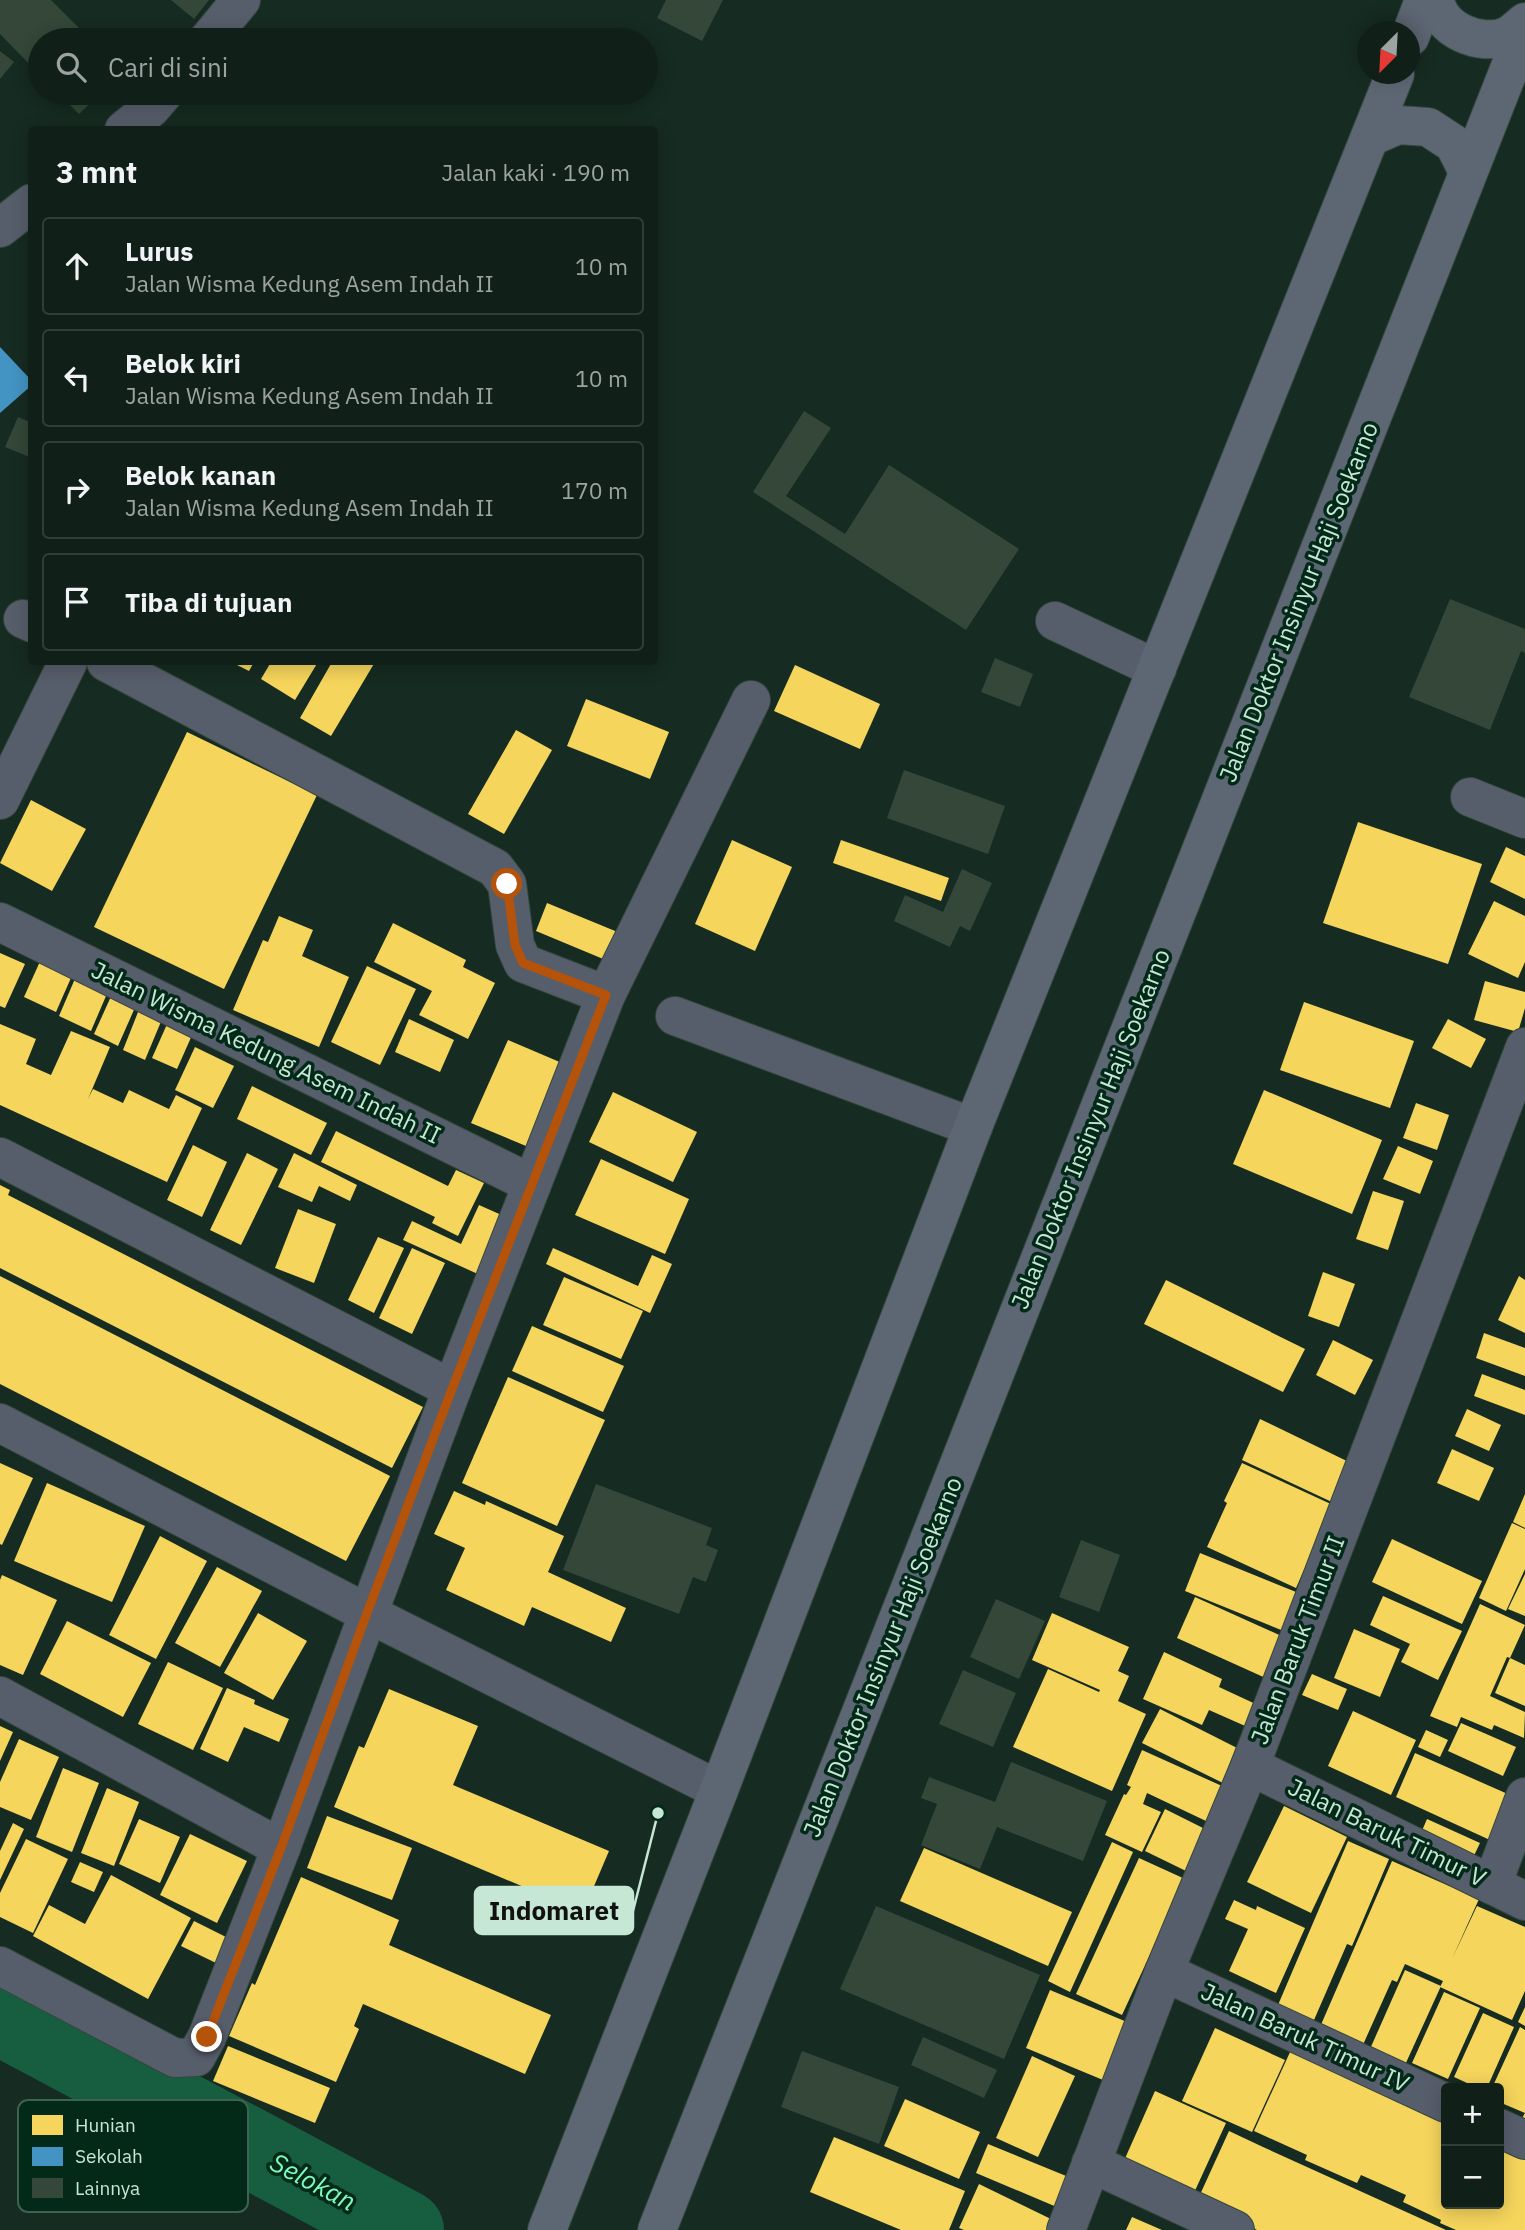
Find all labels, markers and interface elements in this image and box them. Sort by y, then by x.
north arrow [1357,21,1420,84]
search box [28,28,658,105]
icon: search [52,48,90,86]
text: Cari di sini [108,50,228,84]
text: 3 mnt [56,152,137,191]
text: Jalan kaki · 190 m [442,157,630,187]
text: Lurus [125,234,193,268]
icon: ahead [58,247,96,285]
text: 10 m [575,251,628,281]
text: Jalan Wisma Kedung Asem Indah II [125,268,494,298]
text: Belok kiri [125,346,241,380]
icon: left [58,359,96,397]
text: 10 m [575,363,628,393]
text: Jalan Wisma Kedung Asem Indah II [125,380,494,410]
street label: Jalan Doktor Insinyur Haji Soekarno [1211,417,1385,786]
text: Belok kanan [125,458,276,492]
icon: right [58,471,96,509]
text: 170 m [561,475,628,505]
text: Jalan Wisma Kedung Asem Indah II [125,492,494,522]
icon: arrive [58,583,96,621]
text: Tiba di tujuan [125,585,292,619]
route start [491,868,522,899]
street label: Jalan Doktor Insinyur Haji Soekarno [1003,944,1177,1313]
street label: Jalan Wisma Kedung Asem Indah II [86,953,446,1151]
street label: Jalan Doktor Insinyur Haji Soekarno [795,1472,969,1841]
street label: Jalan Baruk Timur II [1243,1531,1352,1748]
street label: Jalan Baruk Timur V [1283,1770,1492,1894]
callout: Indomaret [475,1887,633,1934]
text: Indomaret [489,1893,619,1927]
street label: Jalan Baruk Timur IV [1196,1975,1415,2099]
route end [191,2021,222,2052]
map controls [1441,2083,1504,2209]
button: + [1441,2083,1504,2146]
legend [18,2100,248,2212]
text: Hunian [75,2113,136,2137]
text: Sekolah [75,2144,143,2168]
water label: Selokan [265,2144,362,2218]
button: − [1441,2146,1504,2209]
text: Lainnya [75,2176,140,2200]

